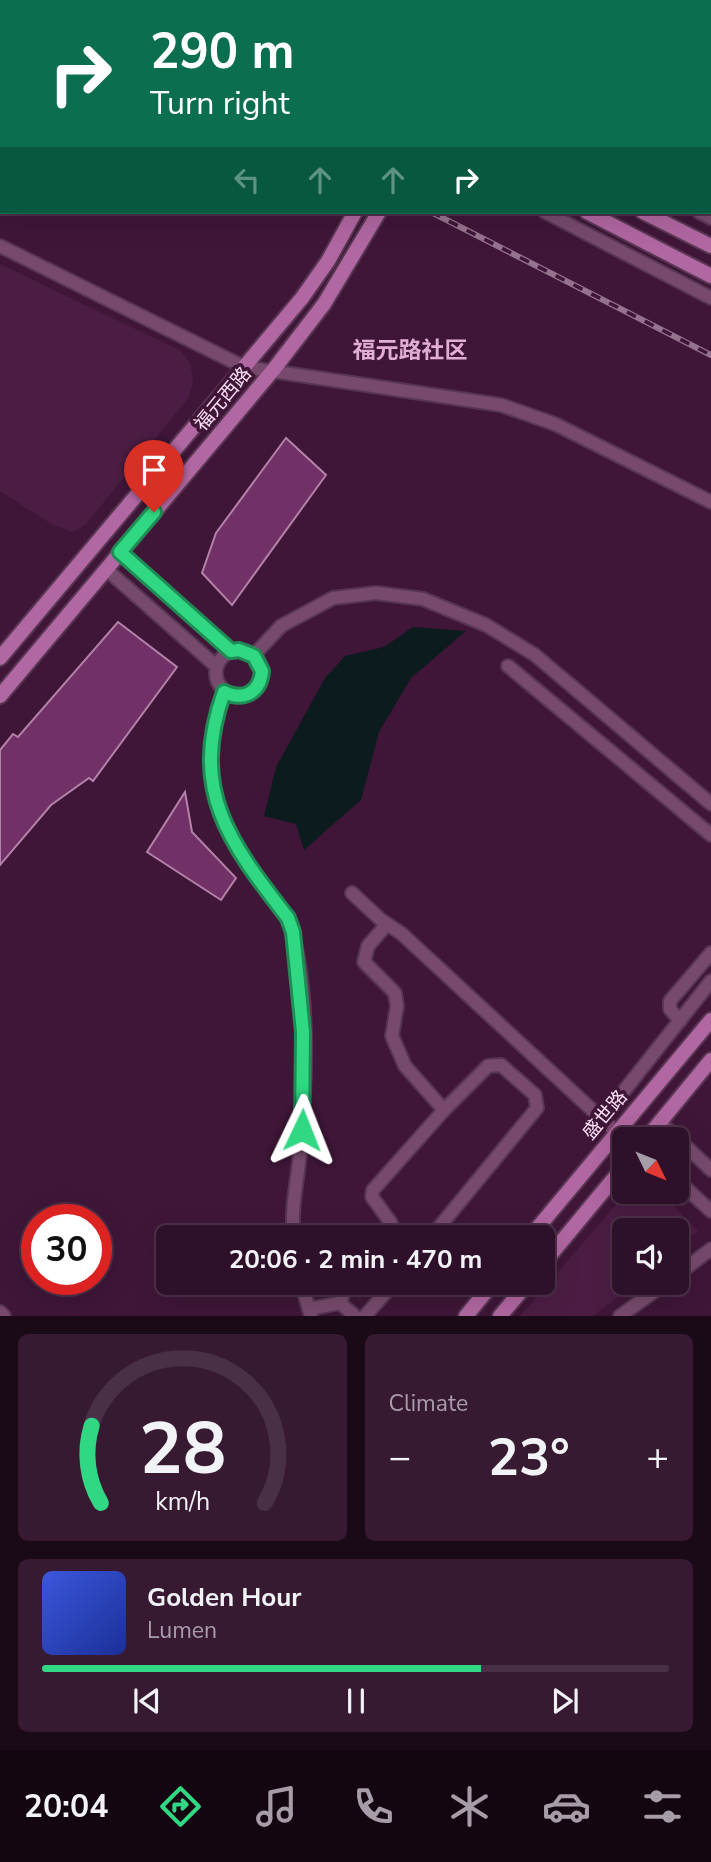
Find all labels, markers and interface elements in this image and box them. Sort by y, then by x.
text: 290 m [150,18,294,85]
icon: right [35,28,126,119]
text: Turn right [150,82,290,125]
icon: left [228,161,266,199]
icon: ahead [301,161,339,199]
icon: ahead [374,161,412,199]
icon: right [447,161,485,199]
district label: 福元路社区 [353,335,468,366]
street label: 福元西路 [189,362,257,436]
pin [124,440,184,512]
icon: arrive [135,451,173,489]
street label: 盛世路 [577,1085,633,1145]
position arrow [265,1093,339,1167]
north arrow [612,1127,690,1204]
map controls [612,1127,689,1295]
speed limit sign: 30 [21,1204,112,1295]
button: sound [612,1218,689,1295]
text: 20:06 · 2 min · 470 m [229,1242,482,1277]
text: Climate [389,1388,468,1419]
text: 28 [139,1400,226,1500]
text: 23° [488,1422,570,1493]
text: − [389,1432,411,1483]
text: + [646,1432,669,1483]
text: km/h [155,1485,210,1519]
text: Golden Hour [147,1580,302,1615]
text: Lumen [147,1615,217,1646]
icon: previous [128,1682,166,1720]
icon: pause [337,1682,375,1720]
icon: next [546,1682,584,1720]
icon: directions [156,1782,205,1831]
icon: music [252,1782,301,1831]
icon: phone [349,1782,398,1831]
icon: climate [445,1782,494,1831]
icon: car [542,1782,591,1831]
icon: filters [638,1782,687,1831]
text: 20:04 [24,1785,108,1828]

